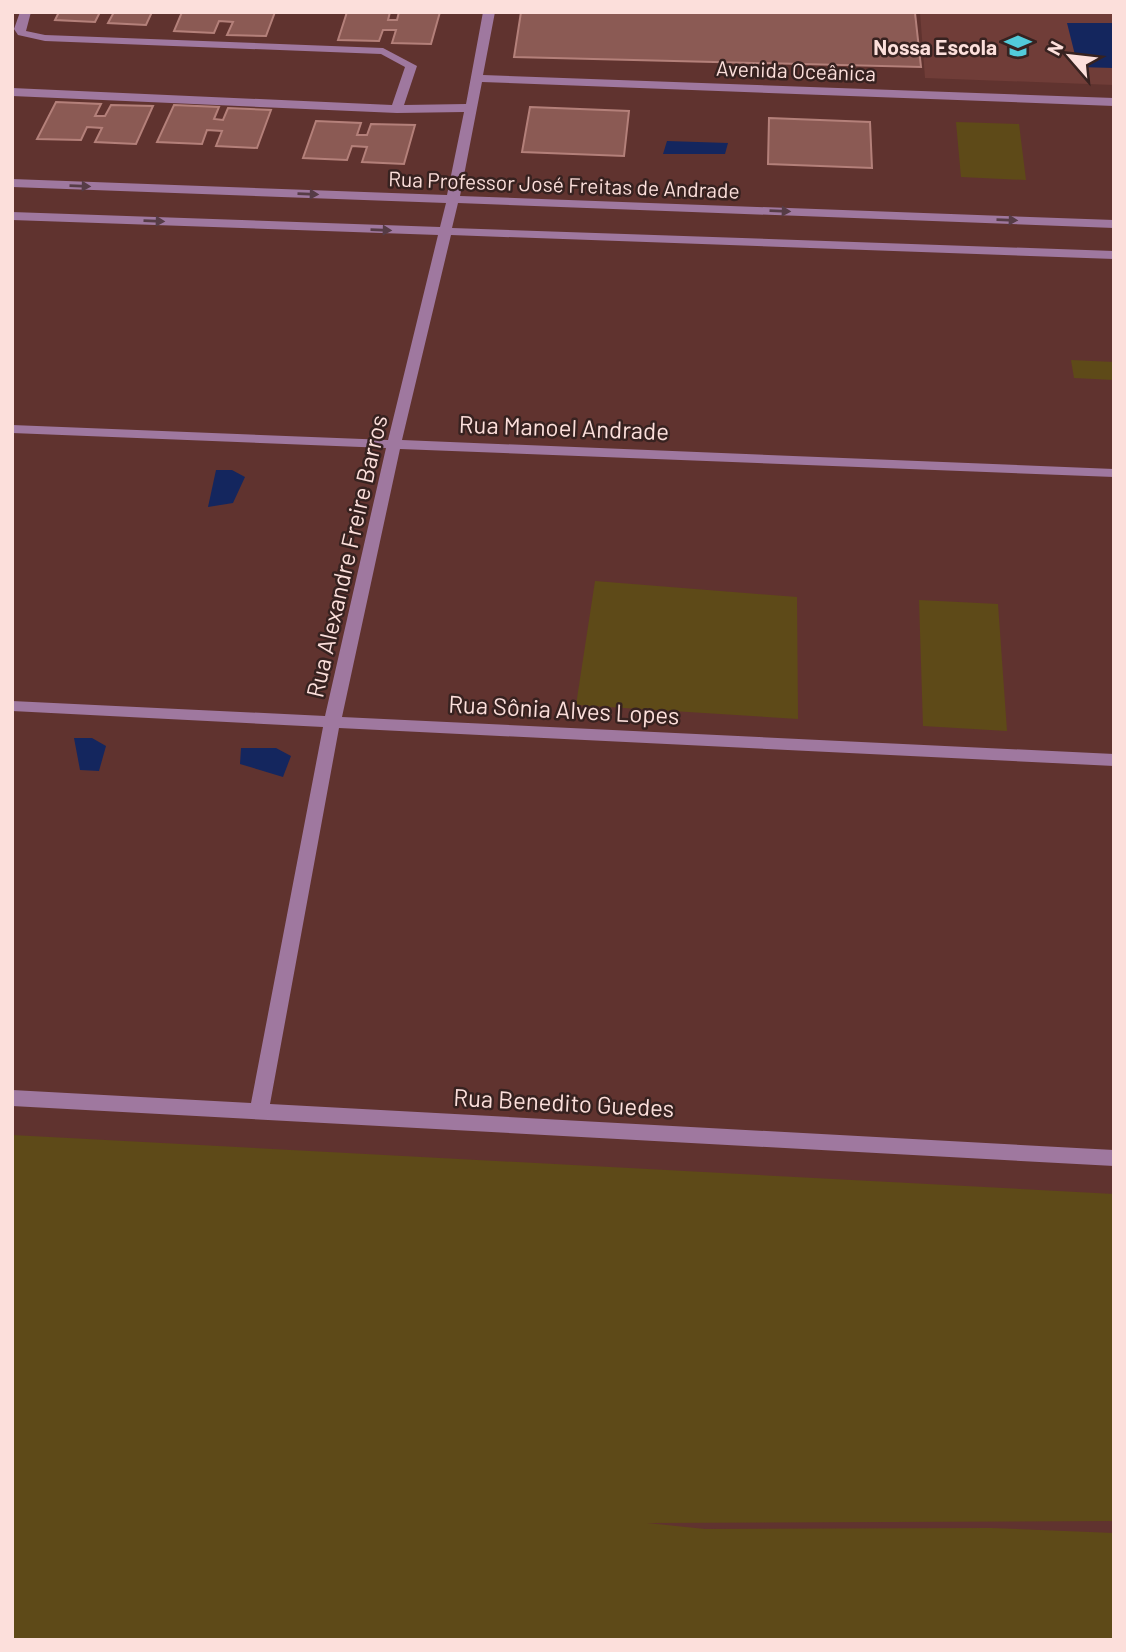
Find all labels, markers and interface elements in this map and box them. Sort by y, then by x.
north arrow [1035,21,1105,91]
school or university icon: Nossa Escola [1003,31,1033,61]
place label: Nossa Escola [873,34,997,59]
text: N [1041,37,1068,59]
street label: Avenida Oceânica [716,55,876,85]
street label: Rua Professor José Freitas de Andrade [388,165,740,203]
one-way arrow [70,180,92,191]
one-way arrow [297,188,319,200]
one-way arrow [769,206,791,217]
one-way arrow [997,214,1019,225]
one-way arrow [143,216,165,227]
one-way arrow [370,224,392,235]
street label: Rua Manoel Andrade [458,409,670,445]
street label: Rua Alexandre Freire Barros [299,412,393,700]
street label: Rua Sônia Alves Lopes [448,688,680,730]
street label: Rua Benedito Guedes [453,1082,675,1122]

